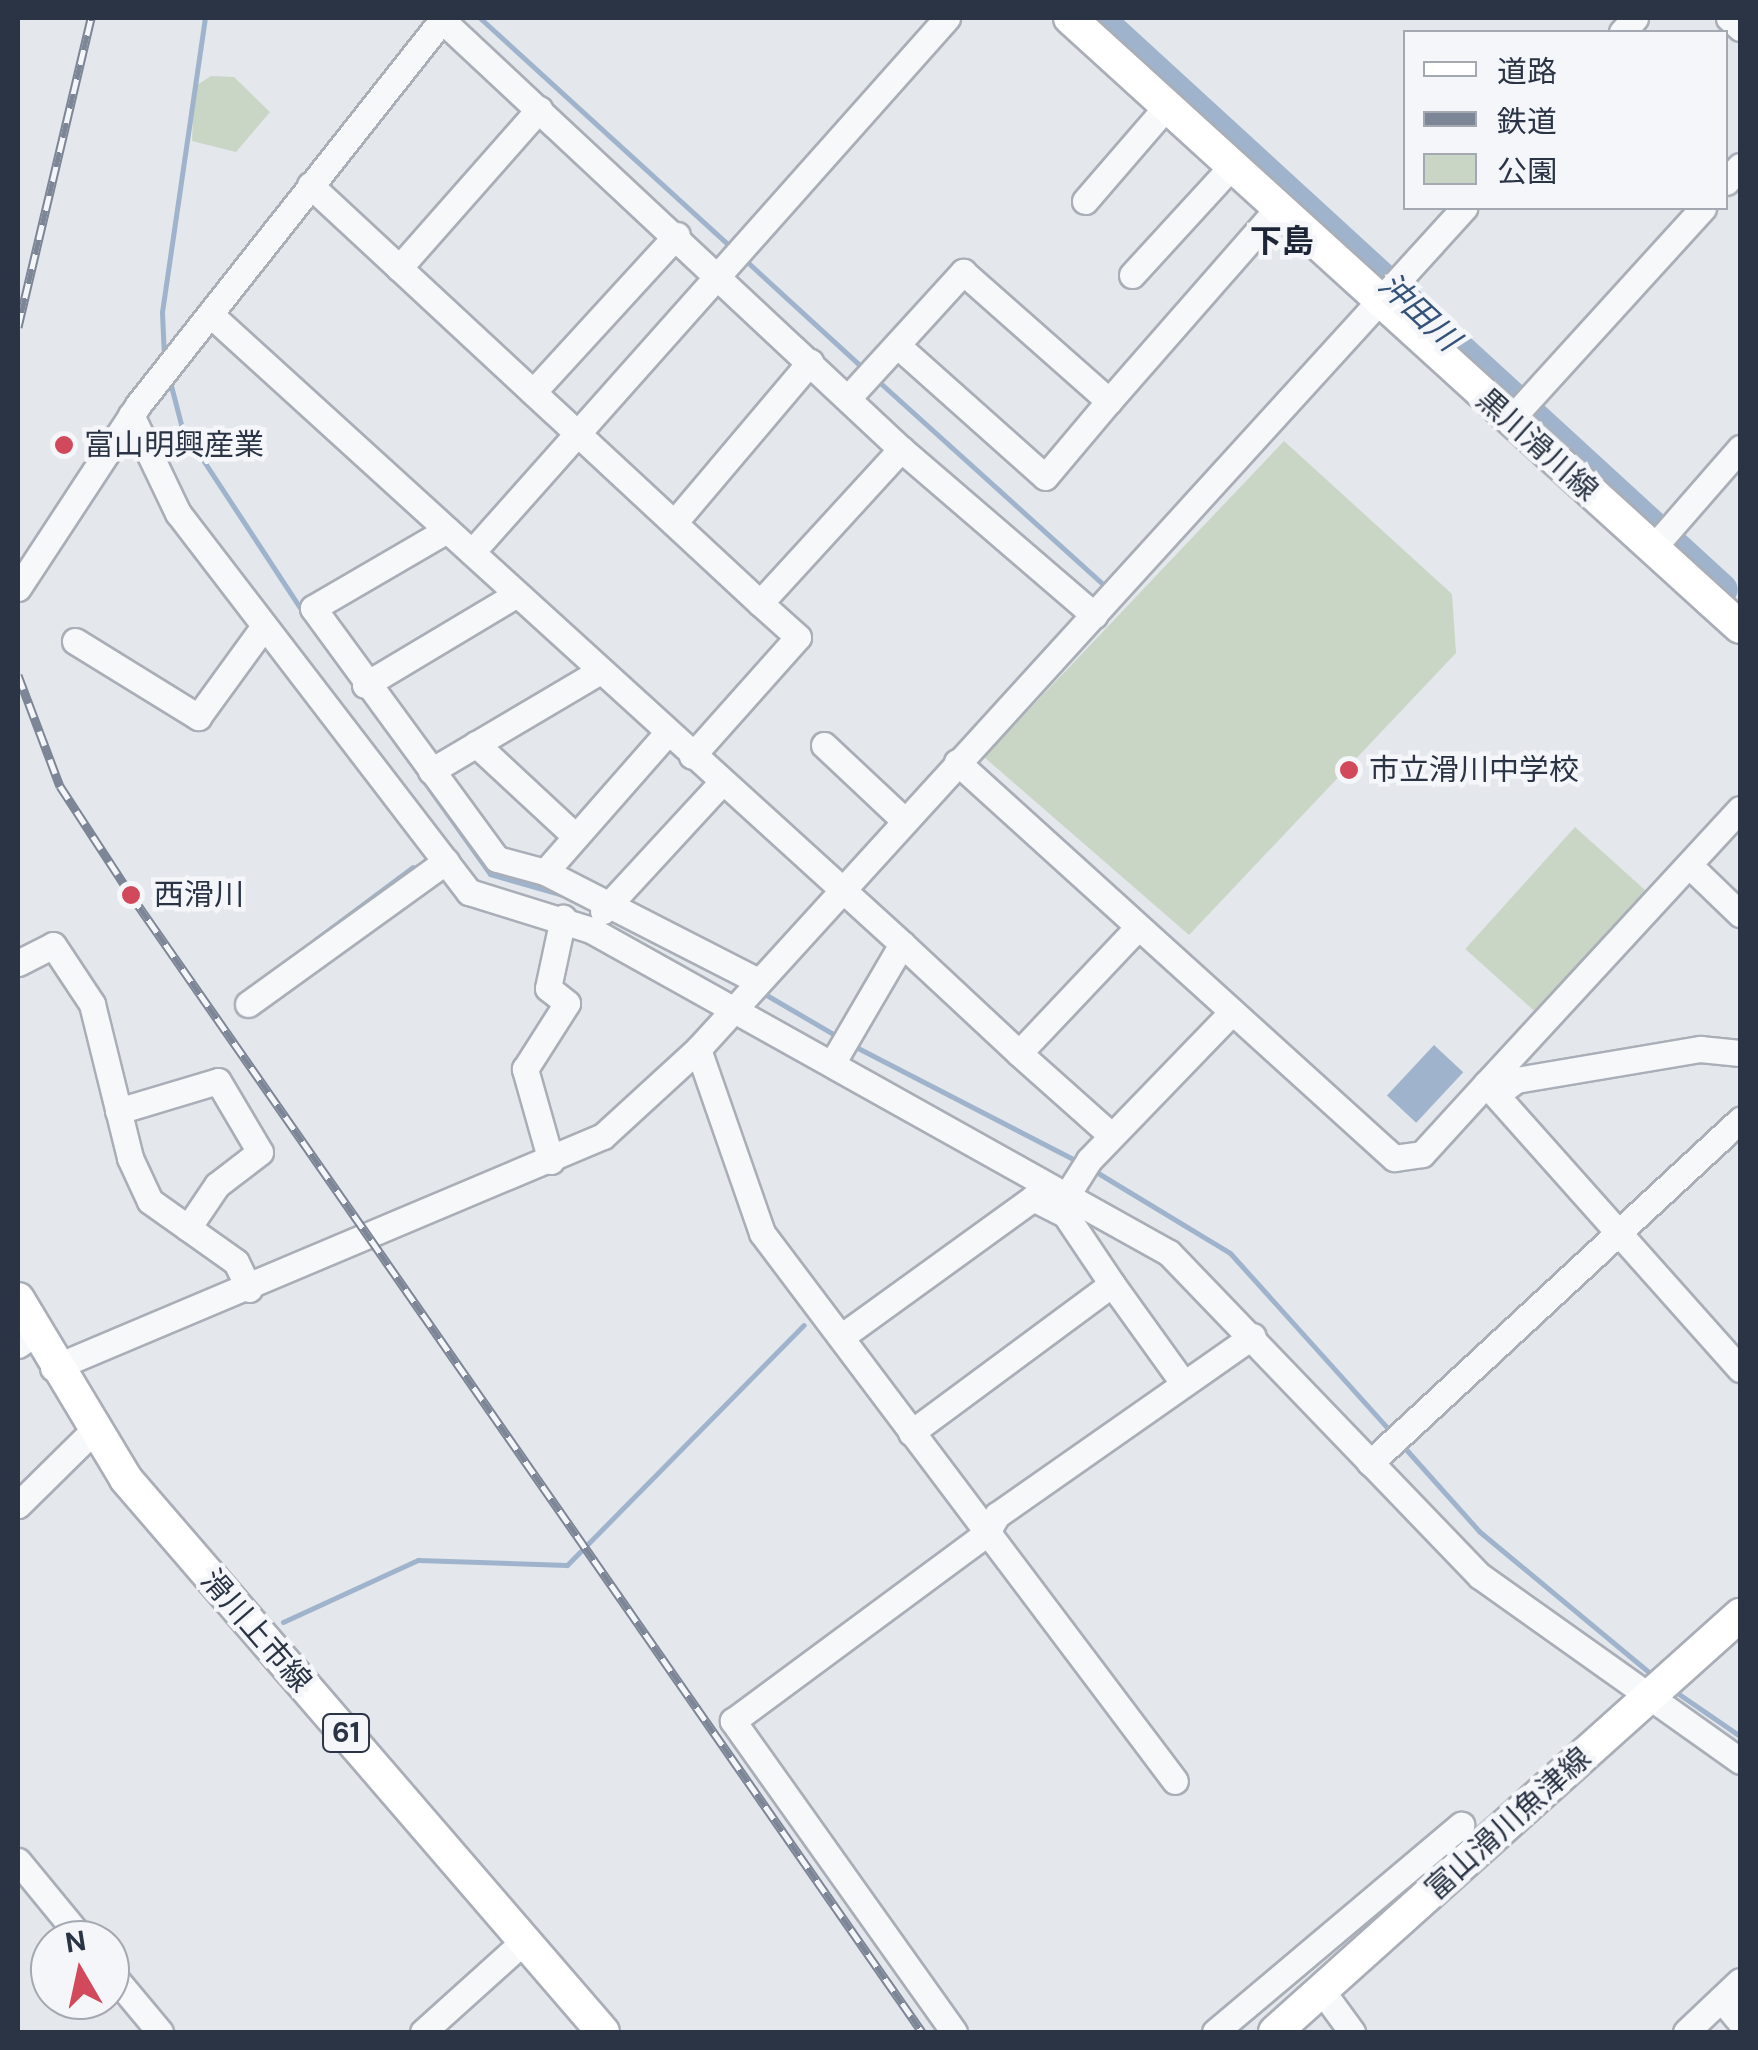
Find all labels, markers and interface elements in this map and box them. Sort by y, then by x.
legend [1403,30,1728,210]
text: 道路 [1497,52,1557,91]
text: 鉄道 [1497,102,1557,141]
text: 公園 [1497,152,1557,191]
district label: 下島 [1250,222,1314,260]
water label: 沖田川 [1371,265,1467,359]
street label: 黒川滑川線 [1469,381,1605,509]
place label: 富山明興産業 [84,427,264,463]
marker: 富山明興産業 [53,434,75,456]
place label: 市立滑川中学校 [1369,752,1579,788]
marker: 市立滑川中学校 [1338,759,1360,781]
place label: 西滑川 [154,877,244,913]
marker: 西滑川 [118,882,144,908]
street label: 滑川上市線 [193,1563,319,1699]
road number: 61 [321,1710,371,1756]
street label: 富山滑川魚津線 [1418,1740,1598,1908]
north arrow [30,1920,130,2020]
text: N [63,1922,89,1962]

